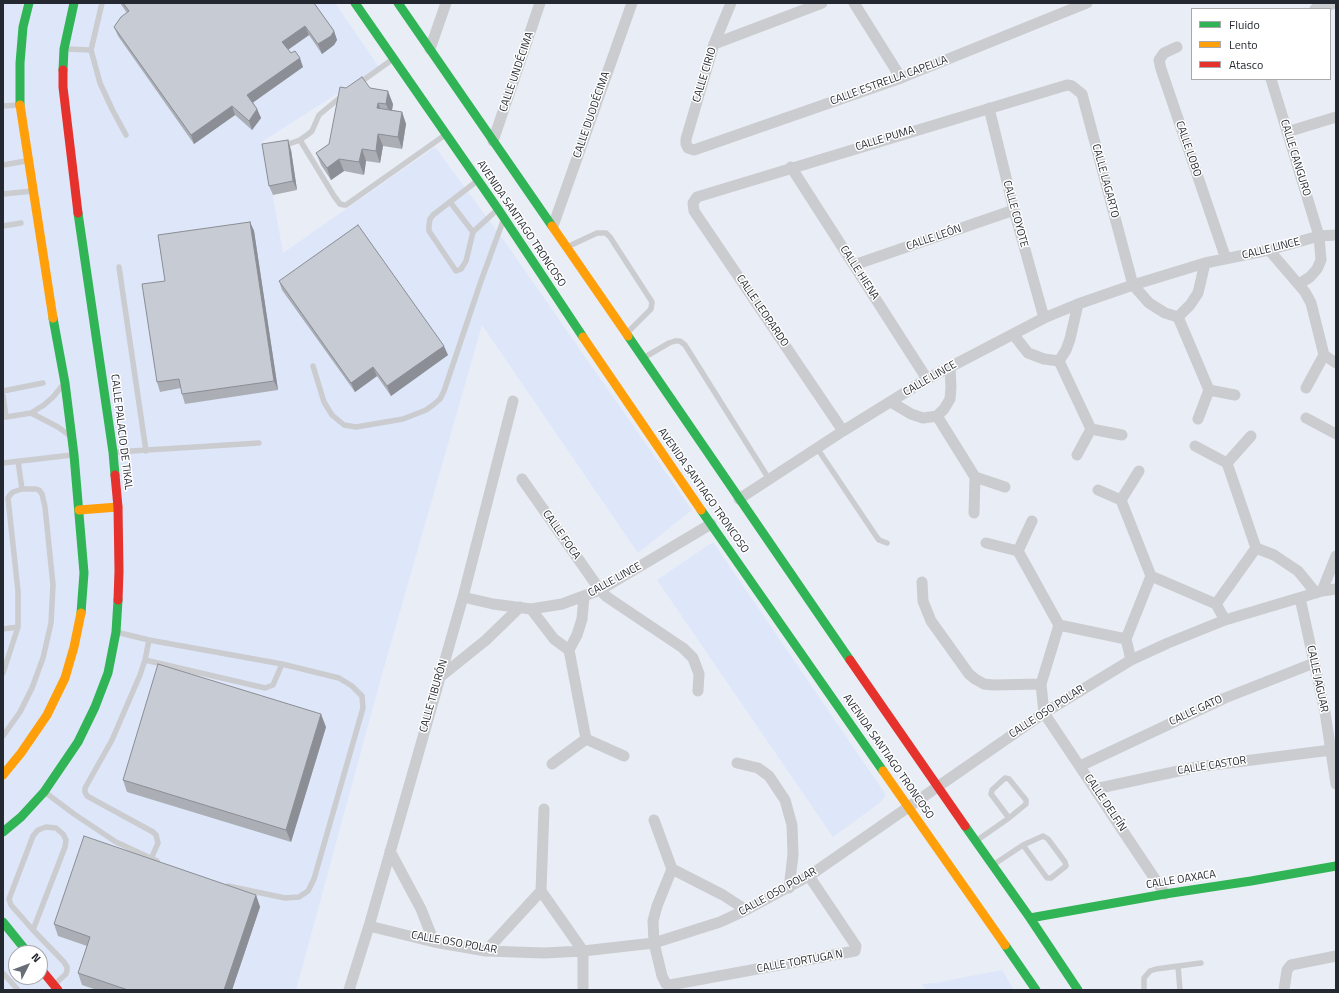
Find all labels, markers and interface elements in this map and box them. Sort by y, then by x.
legend [1191,8,1331,80]
text: Fluido [1229,15,1260,34]
street label: CALLE UNDÉCIMA [497,30,537,114]
text: Lento [1229,35,1258,54]
street label: CALLE CIRIO [690,46,720,104]
street label: CALLE ESTRELLA CAPELLA [828,54,950,108]
text: Atasco [1229,55,1263,74]
street label: CALLE DUODÉCIMA [571,70,613,160]
street label: CALLE CANGURO [1277,118,1313,198]
street label: CALLE LOBO [1172,119,1204,179]
street label: CALLE PUMA [854,124,916,154]
street label: CALLE LAGARTO [1089,143,1121,219]
street label: AVENIDA SANTIAGO TRONCOSO [474,158,568,290]
street label: CALLE COYOTE [1000,179,1030,249]
street label: CALLE LEÓN [905,222,963,254]
street label: CALLE LINCE [1241,235,1301,263]
street label: CALLE HIENA [837,243,881,303]
street label: CALLE LEOPARDO [733,273,791,349]
street label: CALLE LINCE [901,359,959,399]
street label: CALLE PALACIO DE TIKAL [107,373,135,491]
street label: AVENIDA SANTIAGO TRONCOSO [655,426,751,556]
street label: CALLE FOCA [539,508,583,562]
street label: CALLE LINCE [586,560,644,600]
street label: CALLE JAGUAR [1303,644,1331,714]
street label: CALLE TIBURÓN [417,658,451,734]
street label: CALLE OSO POLAR [1007,683,1087,741]
street label: AVENIDA SANTIAGO TRONCOSO [840,692,936,822]
street label: CALLE GATO [1167,693,1225,729]
street label: CALLE CASTOR [1177,754,1247,778]
street label: CALLE DELFÍN [1081,772,1129,834]
street label: CALLE OSO POLAR [737,865,819,919]
street label: CALLE OAXACA [1145,868,1217,892]
street label: CALLE OSO POLAR [410,929,498,957]
north arrow [8,945,48,985]
street label: CALLE TORTUGA N [756,948,844,976]
text: N [28,949,45,966]

